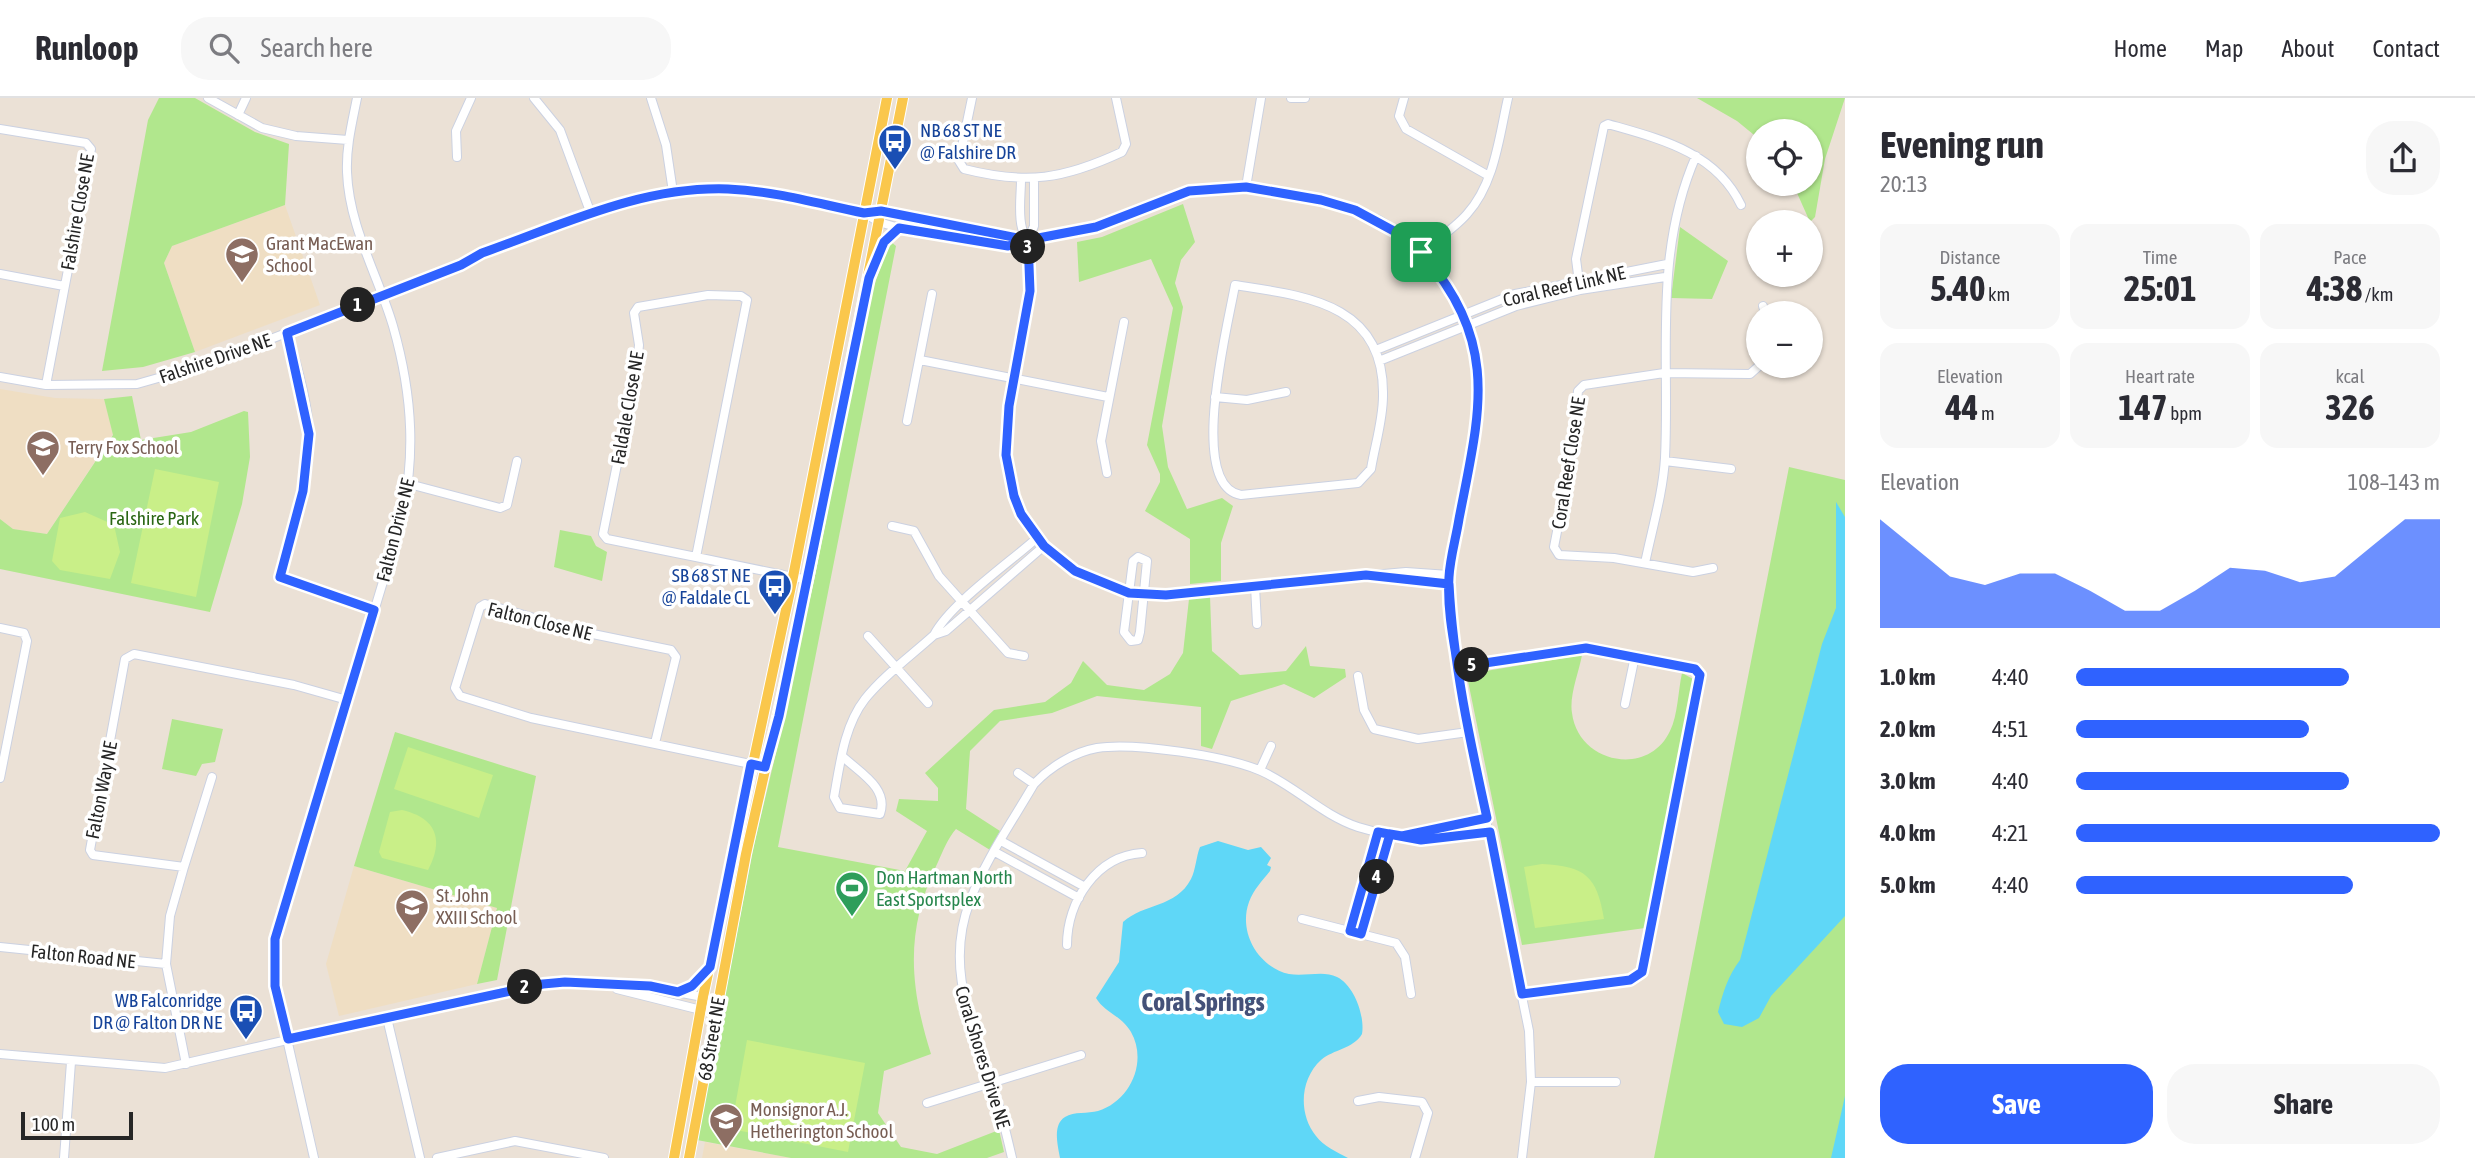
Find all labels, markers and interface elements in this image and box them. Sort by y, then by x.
search box [181,17,671,80]
text: Runloop [35,29,139,67]
icon: search [205,29,243,67]
text: Search here [261,33,373,63]
text: Home [2113,35,2167,62]
text: Map [2205,35,2243,62]
text: About [2281,35,2334,62]
text: Contact [2372,35,2440,62]
place label: NB 68 ST NE @ Falshire DR [920,119,1016,163]
map controls [1746,119,1823,378]
button: locate [1746,119,1823,196]
button: share [2366,121,2440,195]
bus stop icon: NB 68 ST NE @ Falshire DR [876,122,914,171]
text: Evening run [1880,123,2044,166]
street label: Falshire Close NE [56,152,98,272]
text: 20:13 [1880,171,1928,197]
button: + [1746,210,1823,287]
pin [1391,222,1451,282]
pin: 3 [1010,230,1046,264]
place label: Grant MacEwan School [266,232,373,276]
icon: arrive [1402,233,1440,271]
school or university icon: Grant MacEwan School [223,235,261,284]
text: 3 [1023,235,1032,257]
text: Distance [1940,246,2000,268]
text: Time [2143,246,2177,268]
text: Pace [2333,246,2367,268]
street label: Coral Reef Link NE [1501,261,1627,311]
text: 5.40 [1930,268,1985,308]
text: 25:01 [2124,268,2196,308]
text: 4:38 [2307,268,2362,308]
text: km [1985,283,2010,305]
text: /km [2362,283,2393,305]
pin: 1 [340,288,376,322]
text: 1 [353,293,362,315]
button: − [1746,301,1823,378]
street label: Falshire Drive NE [156,329,274,387]
street label: Faldale Close NE [606,350,648,466]
text: Elevation [1937,365,2003,387]
text: Heart rate [2125,365,2195,387]
text: kcal [2336,365,2364,387]
text: 44 [1945,387,1978,427]
text: 147 [2118,387,2168,427]
text: 326 [2325,387,2375,427]
street label: Coral Reef Close NE [1547,395,1589,531]
text: m [1978,402,1995,424]
text: bpm [2168,402,2202,424]
school or university icon: Terry Fox School [24,428,62,477]
place label: Terry Fox School [68,436,179,458]
text: Elevation [1880,469,1960,495]
text: 108–143 m [2347,469,2440,495]
street label: Falton Drive NE [372,476,418,584]
park label: Falshire Park [109,507,200,529]
place label: SB 68 ST NE @ Faldale CL [662,564,751,608]
bus stop icon: SB 68 ST NE @ Faldale CL [756,567,794,616]
street label: Falton Close NE [486,597,594,645]
pin: 5 [1454,648,1490,682]
text: 5 [1467,653,1476,675]
text: 1.0 km [1880,664,1936,690]
text: 4:40 [1992,664,2029,690]
text: 2.0 km [1880,716,1936,742]
text: 4:51 [1992,716,2029,742]
street label: Falton Way NE [81,739,121,841]
text: 3.0 km [1880,768,1936,794]
text: 4:40 [1992,768,2029,794]
text: 4.0 km [1880,820,1936,846]
text: 4:21 [1992,820,2029,846]
pin: 4 [1360,860,1394,894]
text: 4 [1372,865,1381,887]
place label: Don Hartman North East Sportsplex [876,866,1013,910]
sports icon: Don Hartman North East Sportsplex [833,869,871,918]
text: 5.0 km [1880,872,1936,898]
text: 4:40 [1992,872,2029,898]
place label: St. John XXIII School [436,884,517,928]
school or university icon: St. John XXIII School [393,887,431,936]
street label: Falton Road NE [29,940,137,972]
pin: 2 [508,970,542,1004]
text: 2 [520,975,529,997]
street label: Coral Shores Drive NE [951,983,1015,1131]
district label: Coral Springs [1141,987,1265,1017]
place label: WB Falconridge DR @ Falton DR NE [93,989,222,1033]
bus stop icon: WB Falconridge DR @ Falton DR NE [227,992,265,1041]
street label: 68 Street NE [693,996,729,1082]
button: Save [1880,1064,2153,1144]
button: Share [2167,1064,2440,1144]
place label: Monsignor A.J. Hetherington School [750,1098,894,1142]
school or university icon: Monsignor A.J. Hetherington School [707,1101,745,1150]
scale bar [21,1109,133,1141]
text: 100 m [32,1113,75,1135]

